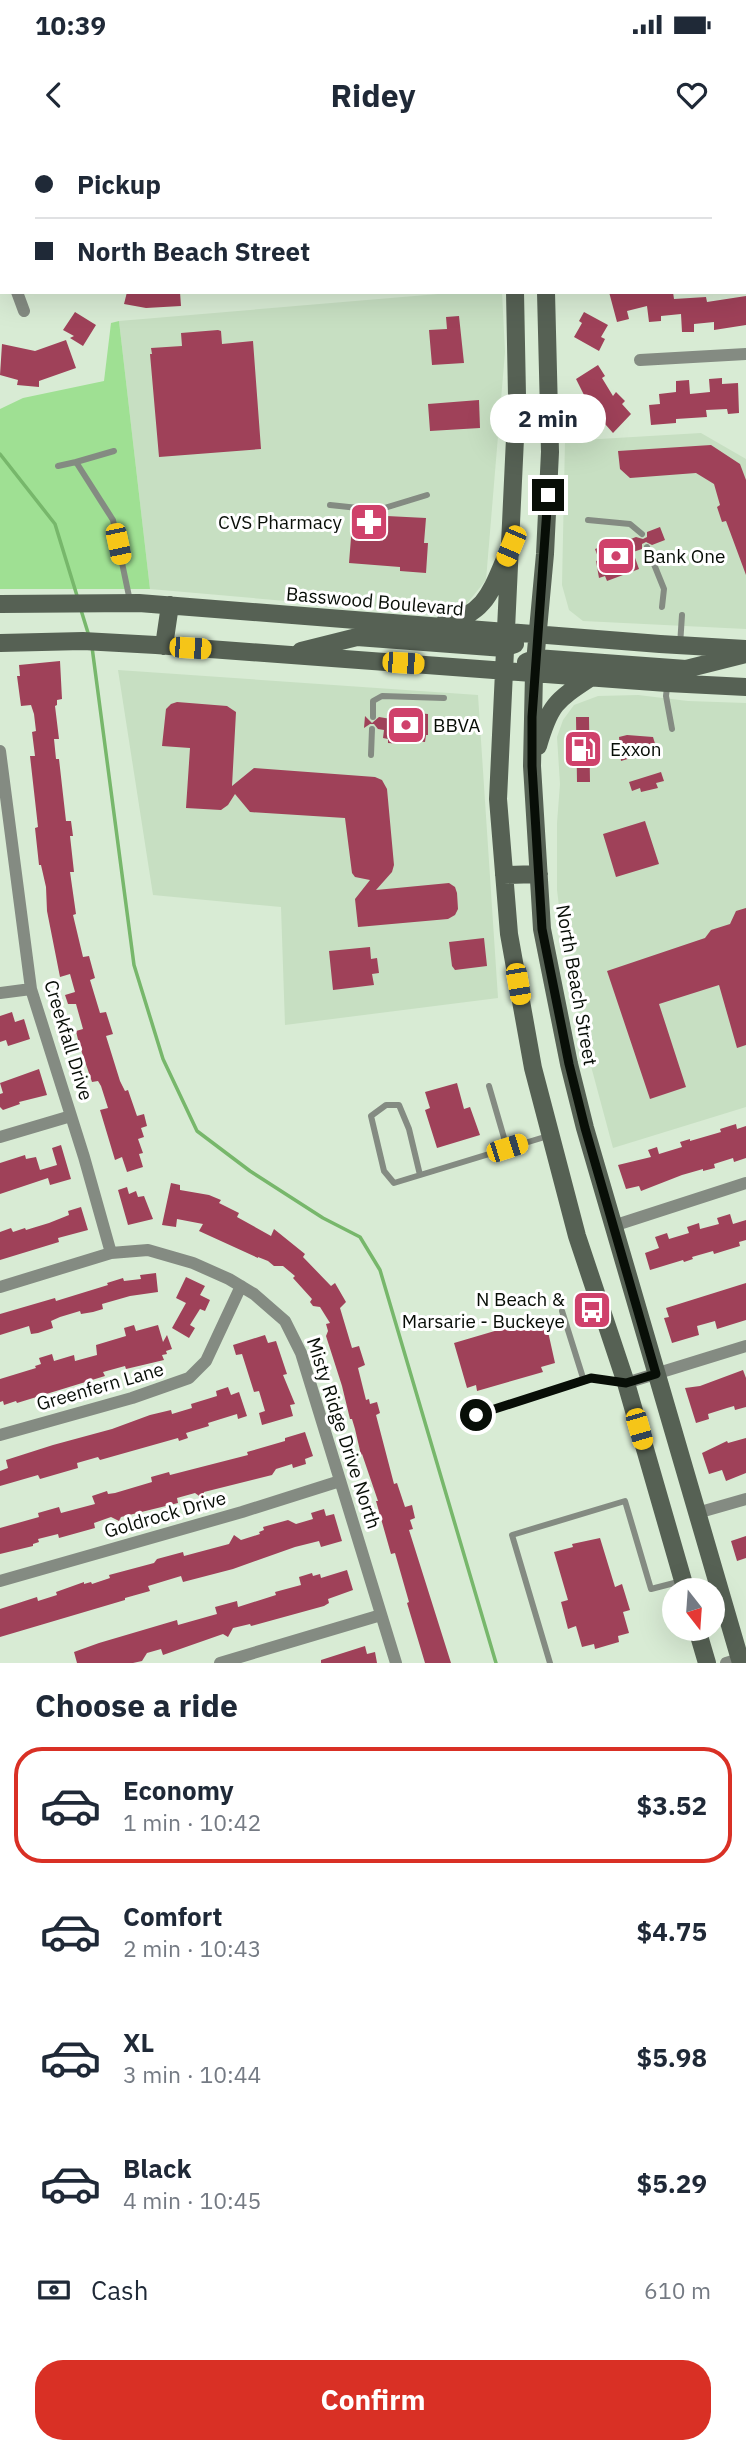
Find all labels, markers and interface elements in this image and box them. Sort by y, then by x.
text: 10:39 [35,8,106,42]
text: Ridey [330,74,416,116]
icon: back [35,76,73,114]
icon: heart [673,76,711,114]
text: Pickup [77,167,161,201]
text: North Beach Street [77,234,310,268]
callout: 2 min [490,394,606,442]
text: 2 min [518,403,578,433]
route end [532,479,564,511]
pharmacy icon: CVS Pharmacy [348,501,390,543]
place label: CVS Pharmacy [218,510,343,534]
car [104,521,133,567]
car [494,523,529,569]
bank icon: Bank One [595,535,637,577]
place label: Bank One [643,544,726,568]
street label: Basswood Boulevard [285,581,465,621]
car [169,636,212,660]
car [382,651,425,675]
bank icon: BBVA [385,704,427,746]
place label: BBVA [433,713,480,737]
fuel station icon: Exxon [562,728,604,770]
place label: Exxon [610,737,662,761]
street label: North Beach Street [551,903,603,1067]
car [505,961,532,1007]
street label: Creekfall Drive [39,977,99,1103]
car [484,1132,531,1164]
place label: N Beach & Marsarie - Buckeye [402,1287,565,1333]
bus stop icon: N Beach & Marsarie - Buckeye [571,1289,613,1331]
street label: Misty Ridge Drive North [302,1334,386,1532]
street label: Greenfern Lane [34,1356,166,1416]
route start [460,1399,492,1431]
car [624,1406,655,1452]
street label: Goldrock Drive [101,1485,229,1543]
north arrow [662,1578,724,1642]
map controls [662,1578,725,1641]
text: Choose a ride [35,1684,238,1726]
text: Economy [123,1773,234,1807]
icon: car [39,1774,102,1837]
text: $3.52 [637,1788,707,1822]
text: 1 min · 10:42 [123,1807,261,1837]
text: Comfort [123,1899,222,1933]
icon: car [39,1900,102,1963]
text: $4.75 [637,1914,707,1948]
text: 2 min · 10:43 [123,1933,261,1963]
text: XL [123,2025,154,2059]
icon: car [39,2026,102,2089]
text: $5.98 [637,2040,707,2074]
text: 3 min · 10:44 [123,2059,261,2089]
text: Black [123,2151,191,2185]
icon: car [39,2152,102,2215]
text: $5.29 [637,2166,707,2200]
text: 4 min · 10:45 [123,2185,261,2215]
icon: cash [35,2271,73,2309]
text: Cash [91,2273,148,2307]
text: 610 m [644,2275,711,2305]
button: Confirm [35,2360,711,2440]

